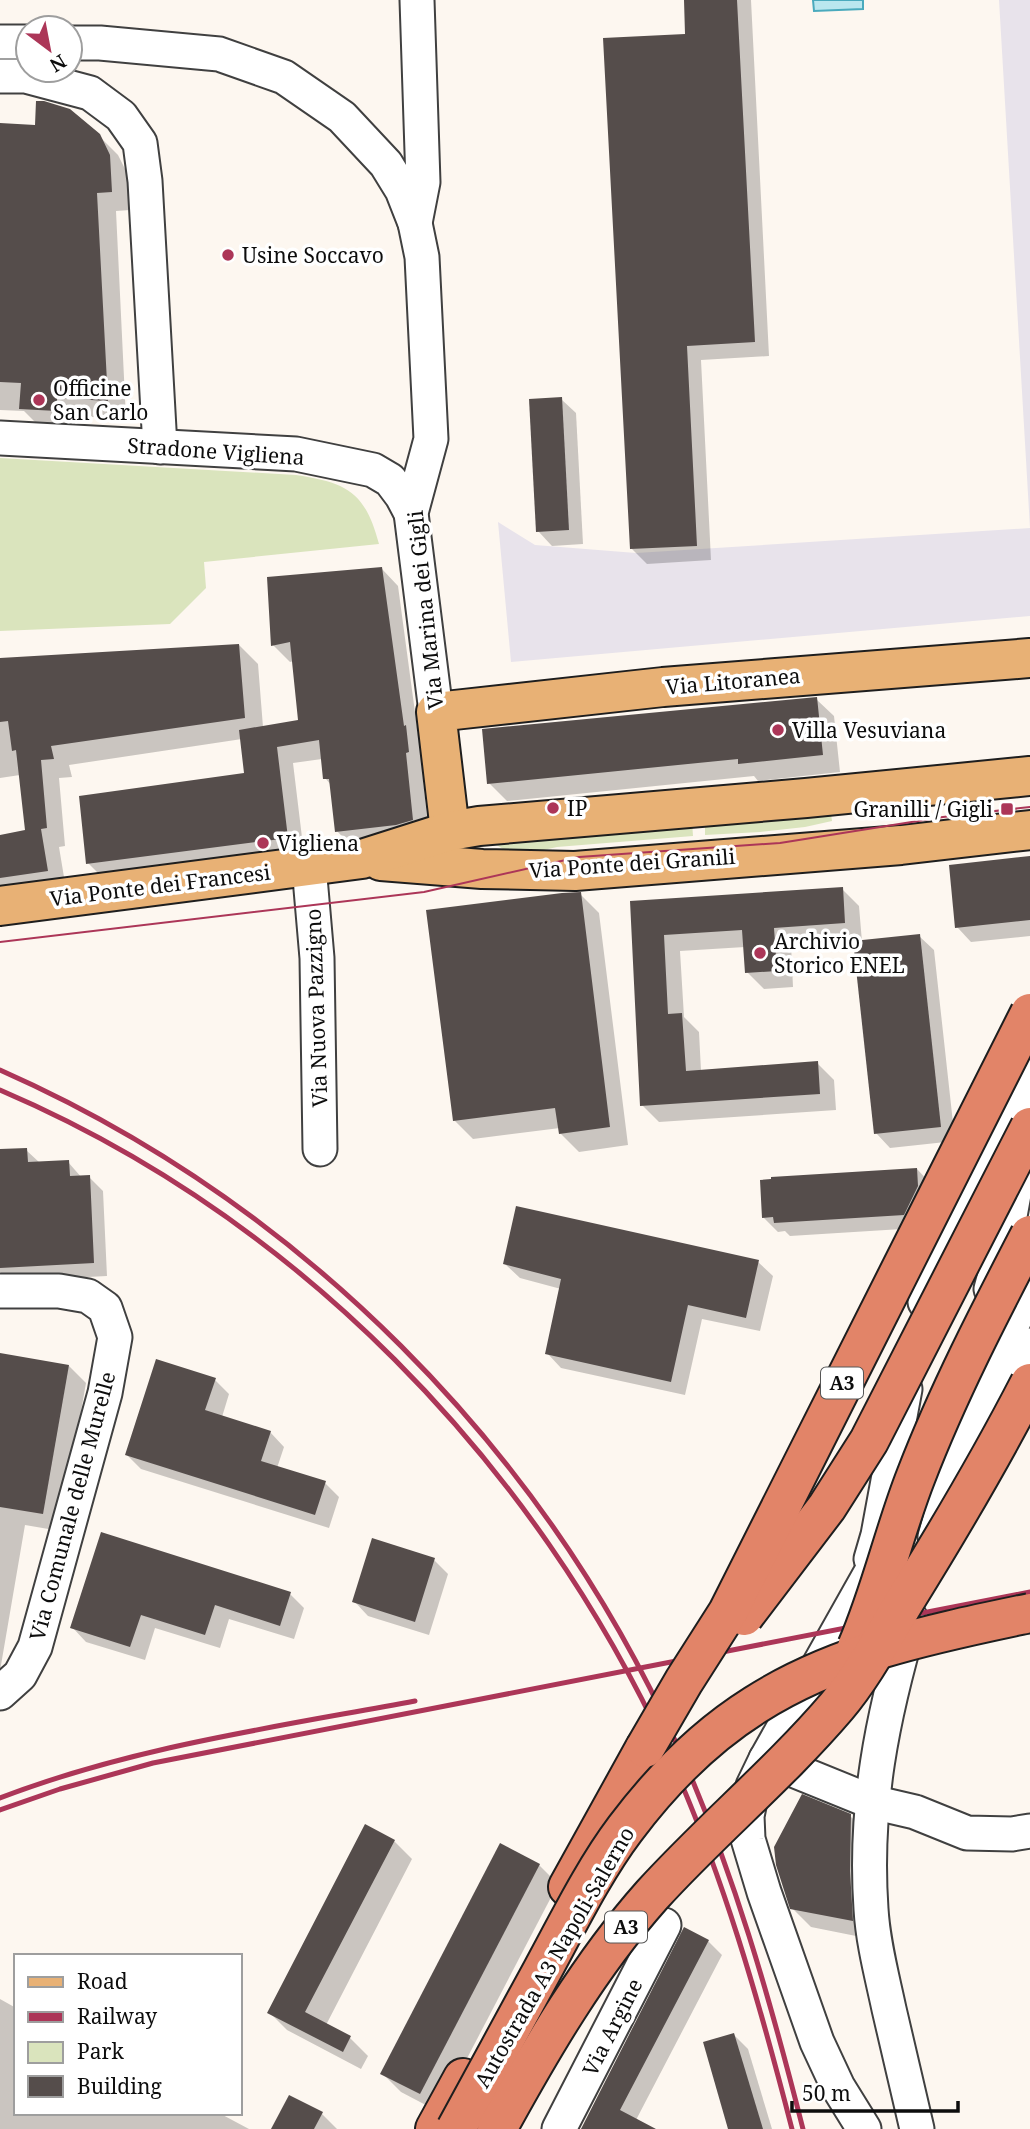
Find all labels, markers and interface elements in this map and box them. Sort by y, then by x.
north arrow [14,14,84,84]
text: N [45,48,71,78]
place label: Usine Soccavo [242,241,384,269]
marker: Usine Soccavo [220,247,236,263]
place label: Officine San Carlo [53,374,149,426]
marker: Officine San Carlo [31,392,47,408]
street label: Stradone Vigliena [127,431,305,471]
street label: Via Marina dei Gigli [401,509,449,711]
street label: Via Litoranea [664,661,802,701]
place label: Villa Vesuviana [792,716,946,744]
marker: Villa Vesuviana [770,722,786,738]
place label: IP [567,794,587,822]
place label: Granilli / Gigli [853,795,993,823]
marker: IP [545,800,561,816]
marker: Granilli / Gigli [999,801,1015,817]
place label: Vigliena [277,829,359,857]
marker: Vigliena [255,835,271,851]
street label: Via Ponte dei Granili [528,842,736,884]
street label: Via Ponte dei Francesi [48,858,272,912]
street label: Via Nuova Pazzigno [299,908,333,1108]
place label: Archivio Storico ENEL [774,927,905,979]
marker: Archivio Storico ENEL [752,945,768,961]
street label: Via Comunale delle Murelle [23,1368,121,1644]
road number: A3 [821,1368,863,1399]
street label: Autostrada A3 Napoli-Salerno [468,1822,640,2092]
road number: A3 [605,1912,647,1942]
legend [14,1954,242,2115]
text: Road [77,1967,128,1995]
street label: Via Argine [576,1974,648,2080]
text: Railway [77,2002,157,2030]
text: Park [77,2037,124,2065]
scale bar [792,2070,958,2114]
text: Building [77,2072,162,2100]
text: 50 m [802,2079,851,2107]

